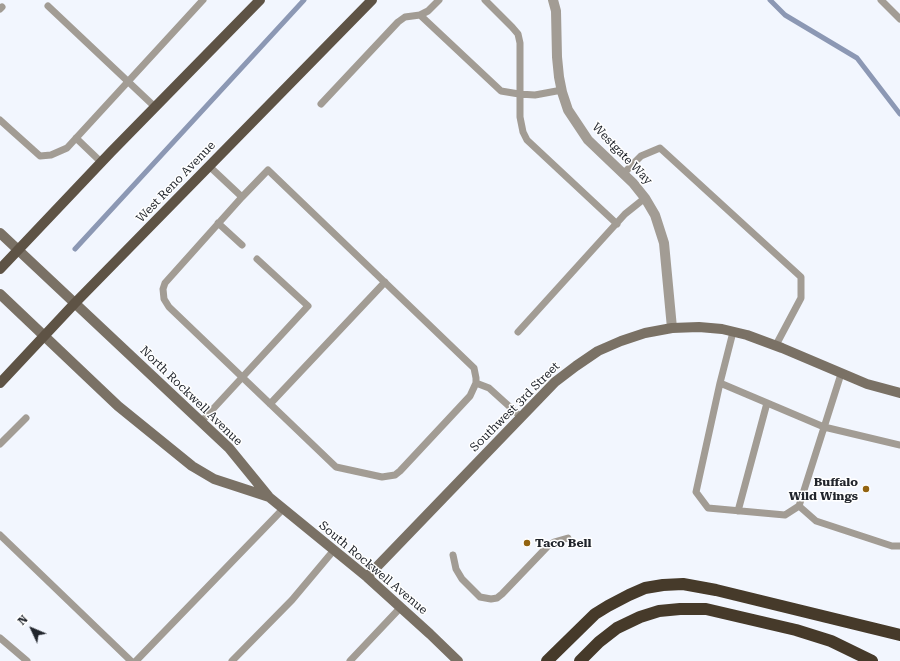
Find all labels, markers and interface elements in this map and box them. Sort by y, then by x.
street label: Westgate Way [589,120,655,188]
street label: West Reno Avenue [134,138,218,226]
street label: North Rockwell Avenue [137,343,245,449]
street label: Southwest 3rd Street [467,359,563,455]
place label: Buffalo Wild Wings [789,475,858,503]
marker: Buffalo Wild Wings [861,484,871,494]
street label: South Rockwell Avenue [316,518,430,618]
place label: Taco Bell [535,536,591,550]
marker: Taco Bell [522,538,532,548]
north arrow [12,609,52,649]
text: N [15,613,31,628]

